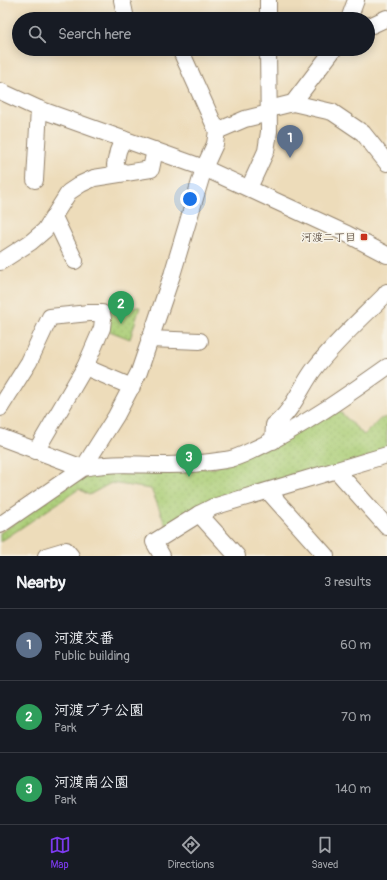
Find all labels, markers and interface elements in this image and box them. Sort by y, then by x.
search box [12,12,375,56]
icon: search [26,23,48,45]
text: Search here [58,25,131,44]
pin: 1 [277,125,303,158]
your location [180,189,200,209]
place label: 河渡二丁目 [301,231,356,244]
marker: 河渡二丁目 [359,232,369,242]
pin: 2 [108,291,134,324]
pin: 3 [176,444,202,477]
text: Nearby [16,572,65,593]
text: 3 results [324,574,371,590]
text: 河渡交番 [54,629,114,648]
text: 1 [26,637,32,653]
text: 60 m [340,637,371,653]
text: Public building [54,648,130,664]
text: 河渡プチ公園 [54,701,144,720]
text: 2 [25,709,33,725]
text: 70 m [341,709,371,725]
text: Park [54,720,77,736]
text: 河渡南公園 [54,773,129,792]
text: 3 [25,781,33,797]
text: 140 m [335,781,371,797]
text: Park [54,792,77,808]
tab: Map [49,834,71,871]
tab: Directions [168,834,214,871]
tab: Saved [311,834,338,871]

